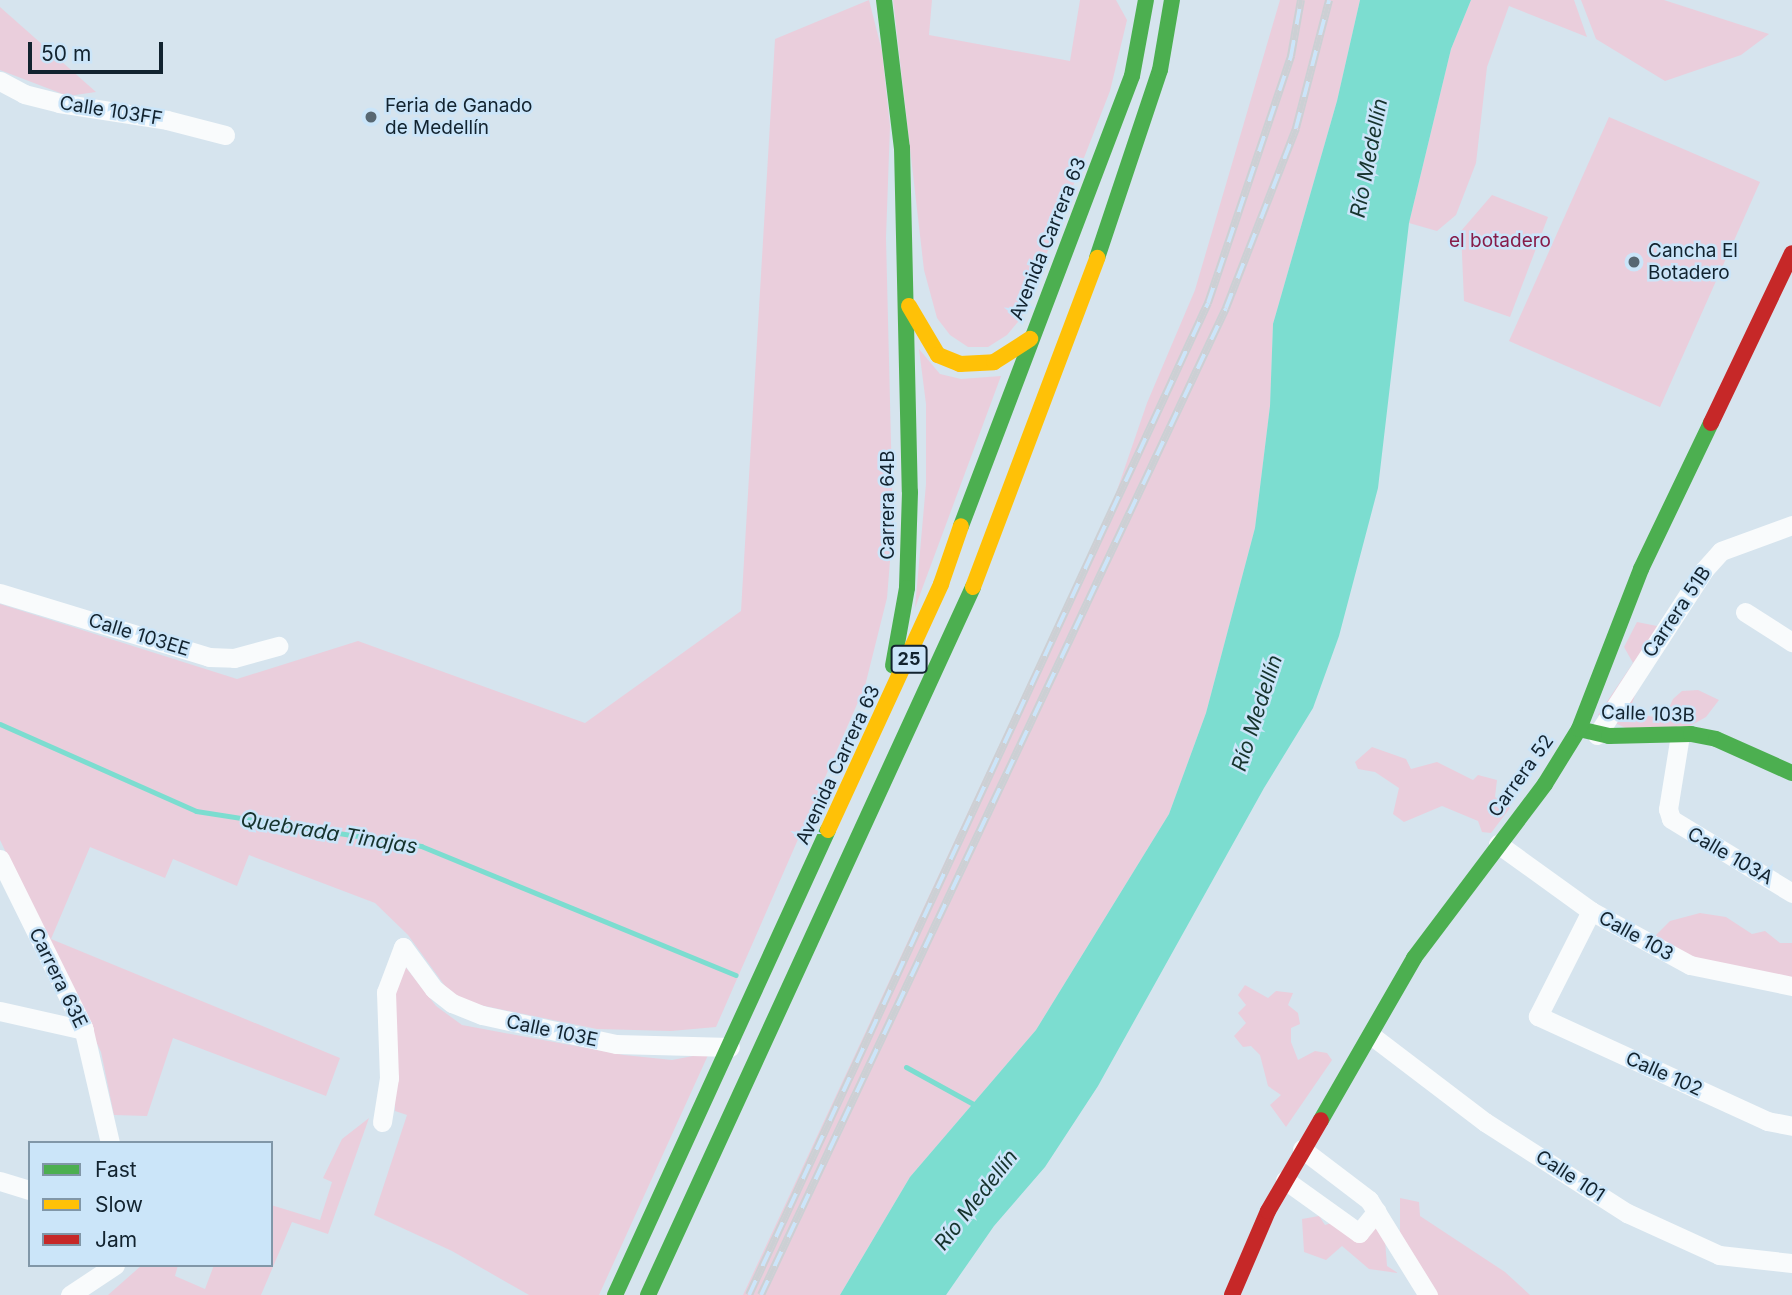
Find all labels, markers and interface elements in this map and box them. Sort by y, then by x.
scale bar [32,28,166,72]
text: 50 m [41,41,91,66]
street label: Calle 103FF [58,92,164,130]
place label: Feria de Ganado de Medellín [385,95,532,139]
water label: Río Medellín [1345,96,1393,220]
marker: Feria de Ganado de Medellín [363,109,379,125]
street label: Avenida Carrera 63 [1005,154,1091,324]
park label: el botadero [1449,230,1551,252]
place label: Cancha El Botadero [1648,240,1738,284]
marker: Cancha El Botadero [1626,254,1642,270]
street label: Carrera 64B [877,450,899,560]
street label: Carrera 51B [1638,562,1716,662]
street label: Calle 103EE [86,609,192,661]
road number: 25 [890,644,928,674]
water label: Río Medellín [1226,652,1288,774]
street label: Avenida Carrera 63 [791,682,885,848]
street label: Calle 103B [1601,701,1695,727]
street label: Carrera 52 [1484,730,1558,822]
water label: Quebrada Tinajas [239,807,419,859]
street label: Calle 103A [1683,822,1777,890]
street label: Calle 103 [1595,906,1677,966]
street label: Carrera 63E [24,924,92,1032]
street label: Calle 103E [504,1010,600,1052]
street label: Calle 102 [1622,1047,1706,1101]
legend [28,1141,273,1267]
water label: Río Medellín [929,1145,1023,1255]
street label: Calle 101 [1531,1145,1609,1207]
text: Fast [95,1157,137,1182]
text: Slow [95,1192,143,1217]
text: Jam [95,1227,137,1252]

